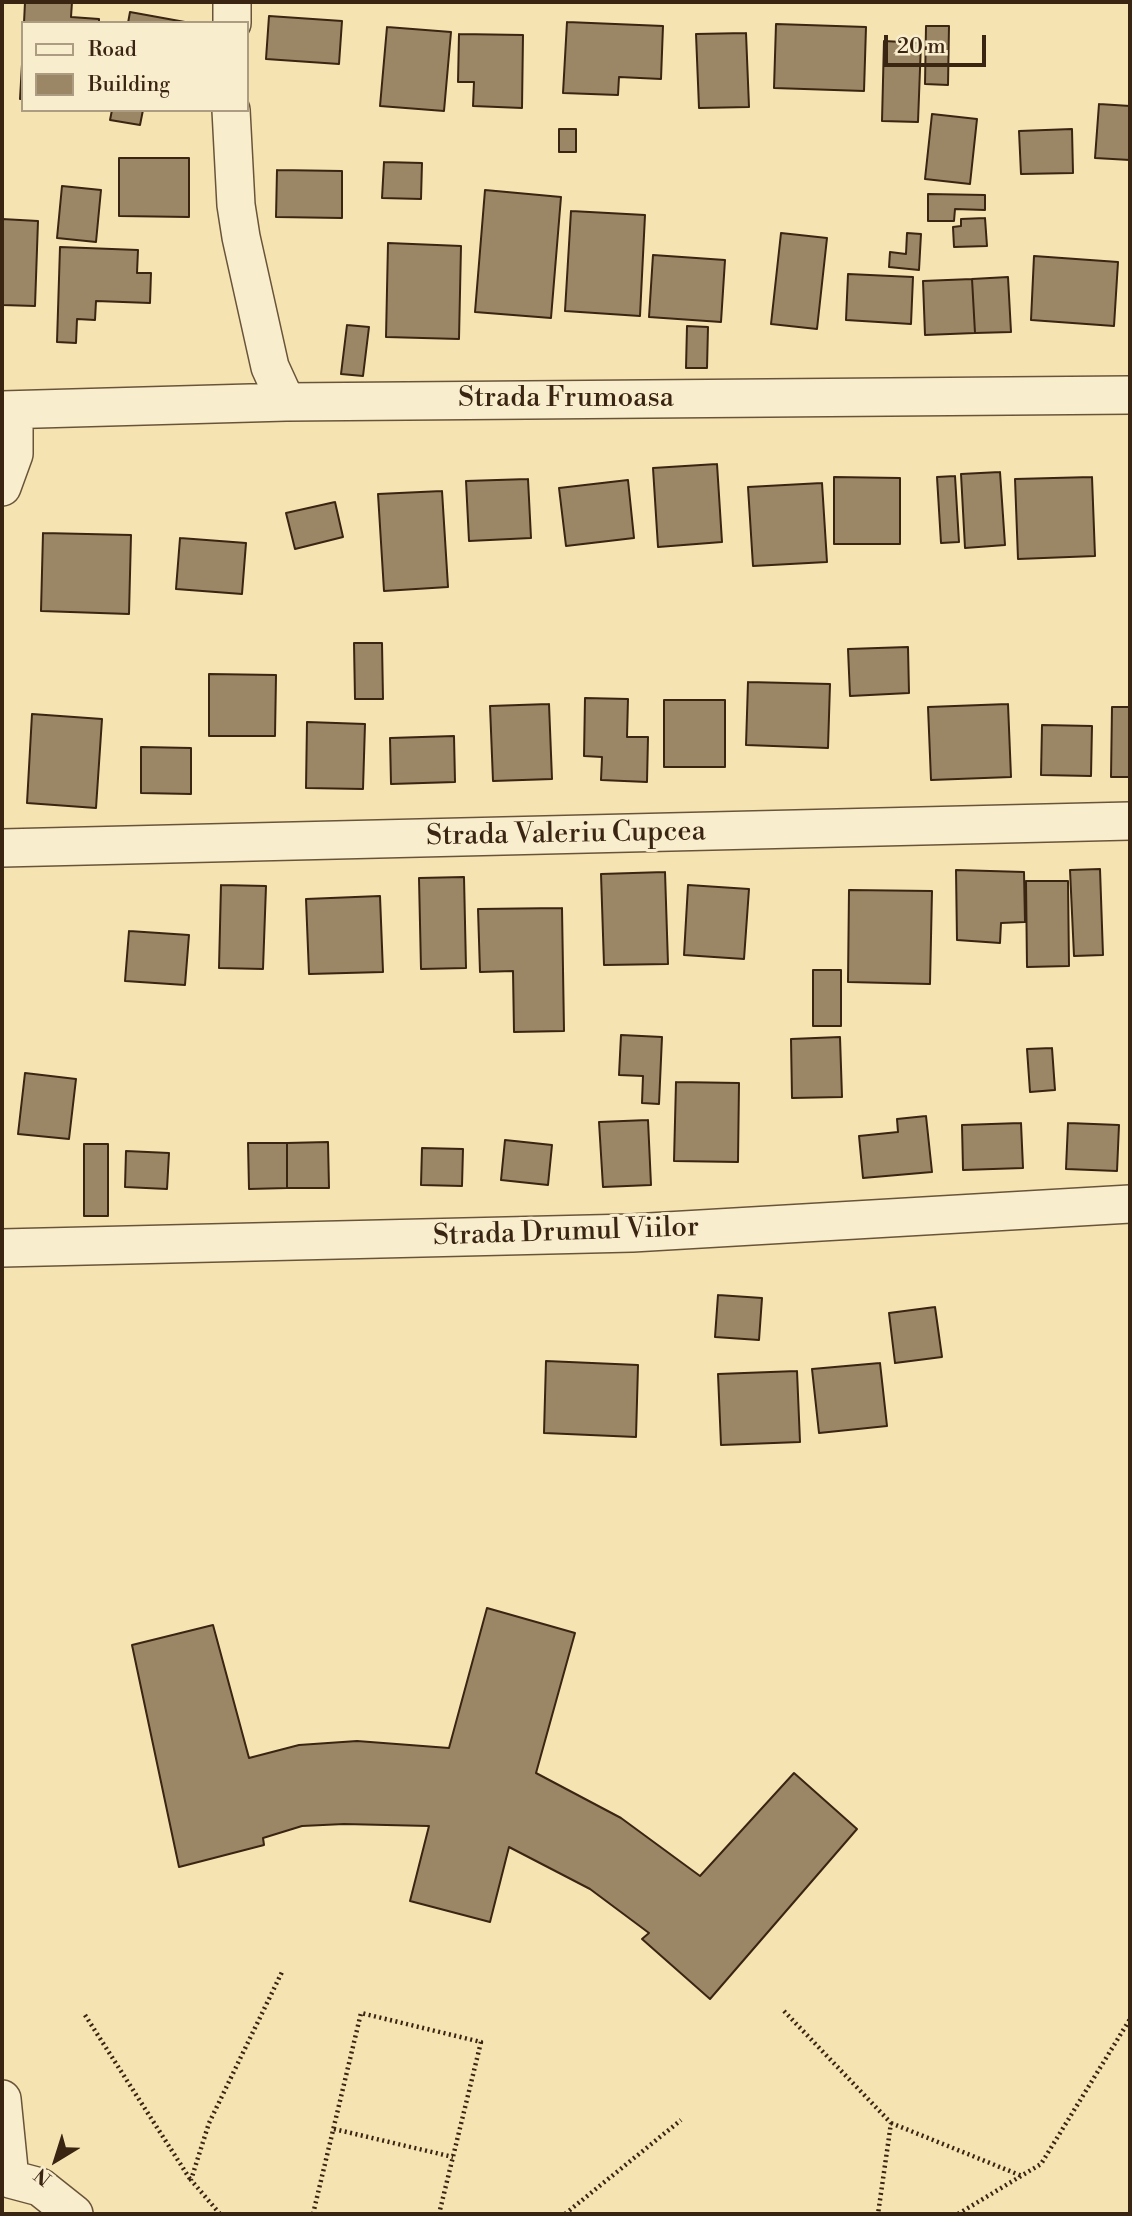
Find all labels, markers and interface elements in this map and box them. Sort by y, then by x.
legend [21,21,248,112]
scale bar [887,21,988,65]
text: 20 m [897,34,946,60]
text: Road [88,37,137,63]
text: Building [88,72,170,98]
street label: Strada Frumoasa [458,382,674,416]
street label: Strada Valeriu Cupcea [426,816,706,854]
street label: Strada Drumul Viilor [432,1212,700,1254]
north arrow [21,2125,91,2195]
text: N [30,2162,56,2191]

